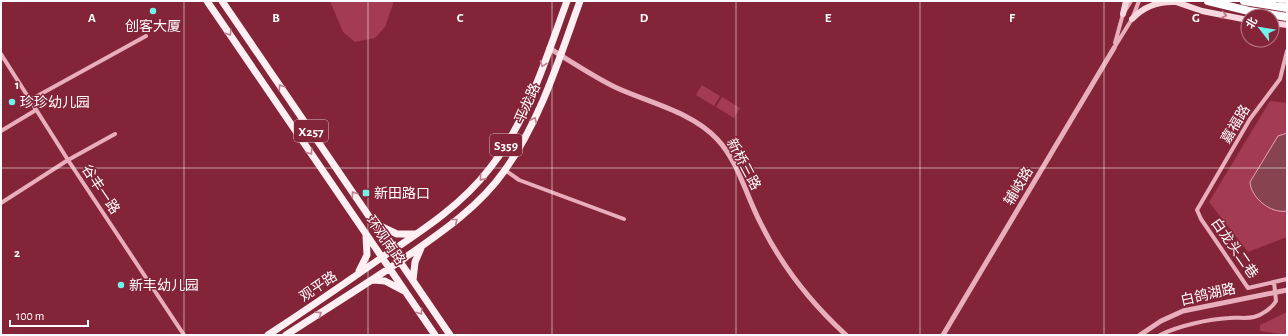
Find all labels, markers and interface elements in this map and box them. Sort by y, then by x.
marker: 创客大厦 [148,6,158,16]
north arrow [1240,8,1280,48]
one-way arrow [1220,11,1227,19]
text: A [88,12,96,25]
text: B [272,12,280,25]
text: C [457,12,464,25]
text: D [640,12,649,25]
text: E [825,12,832,25]
text: F [1009,12,1016,25]
text: G [1192,12,1200,25]
text: 北 [1244,16,1259,31]
place label: 创客大厦 [125,18,181,34]
one-way arrow [224,29,232,36]
one-way arrow [540,60,548,67]
text: 1 [15,79,19,92]
street label: 平龙路 [511,81,543,125]
one-way arrow [278,84,286,91]
place label: 珍珍幼儿园 [20,95,90,110]
marker: 珍珍幼儿园 [7,97,17,107]
street label: 嘉福路 [1218,102,1253,146]
one-way arrow [530,116,538,123]
road number: X257 [294,120,328,142]
road number: S359 [490,134,522,156]
street label: 新桥三路 [724,136,763,192]
one-way arrow [305,148,313,155]
street label: 谷丰一路 [79,162,122,217]
street label: 辅岐路 [1001,164,1036,208]
one-way arrow [480,173,487,180]
place label: 新田路口 [374,186,430,201]
marker: 新田路口 [361,188,371,198]
one-way arrow [352,192,359,199]
street label: 环观南路 [363,213,408,268]
street label: 白龙头二巷 [1208,215,1262,281]
one-way arrow [451,219,458,226]
text: 2 [14,247,20,260]
street label: 观平路 [297,268,340,304]
place label: 新丰幼儿园 [129,278,199,293]
marker: 新丰幼儿园 [116,280,126,290]
street label: 白鸽湖路 [1179,281,1237,308]
scale bar [10,302,88,328]
one-way arrow [415,308,423,315]
text: 100 m [16,310,44,322]
one-way arrow [315,311,322,319]

